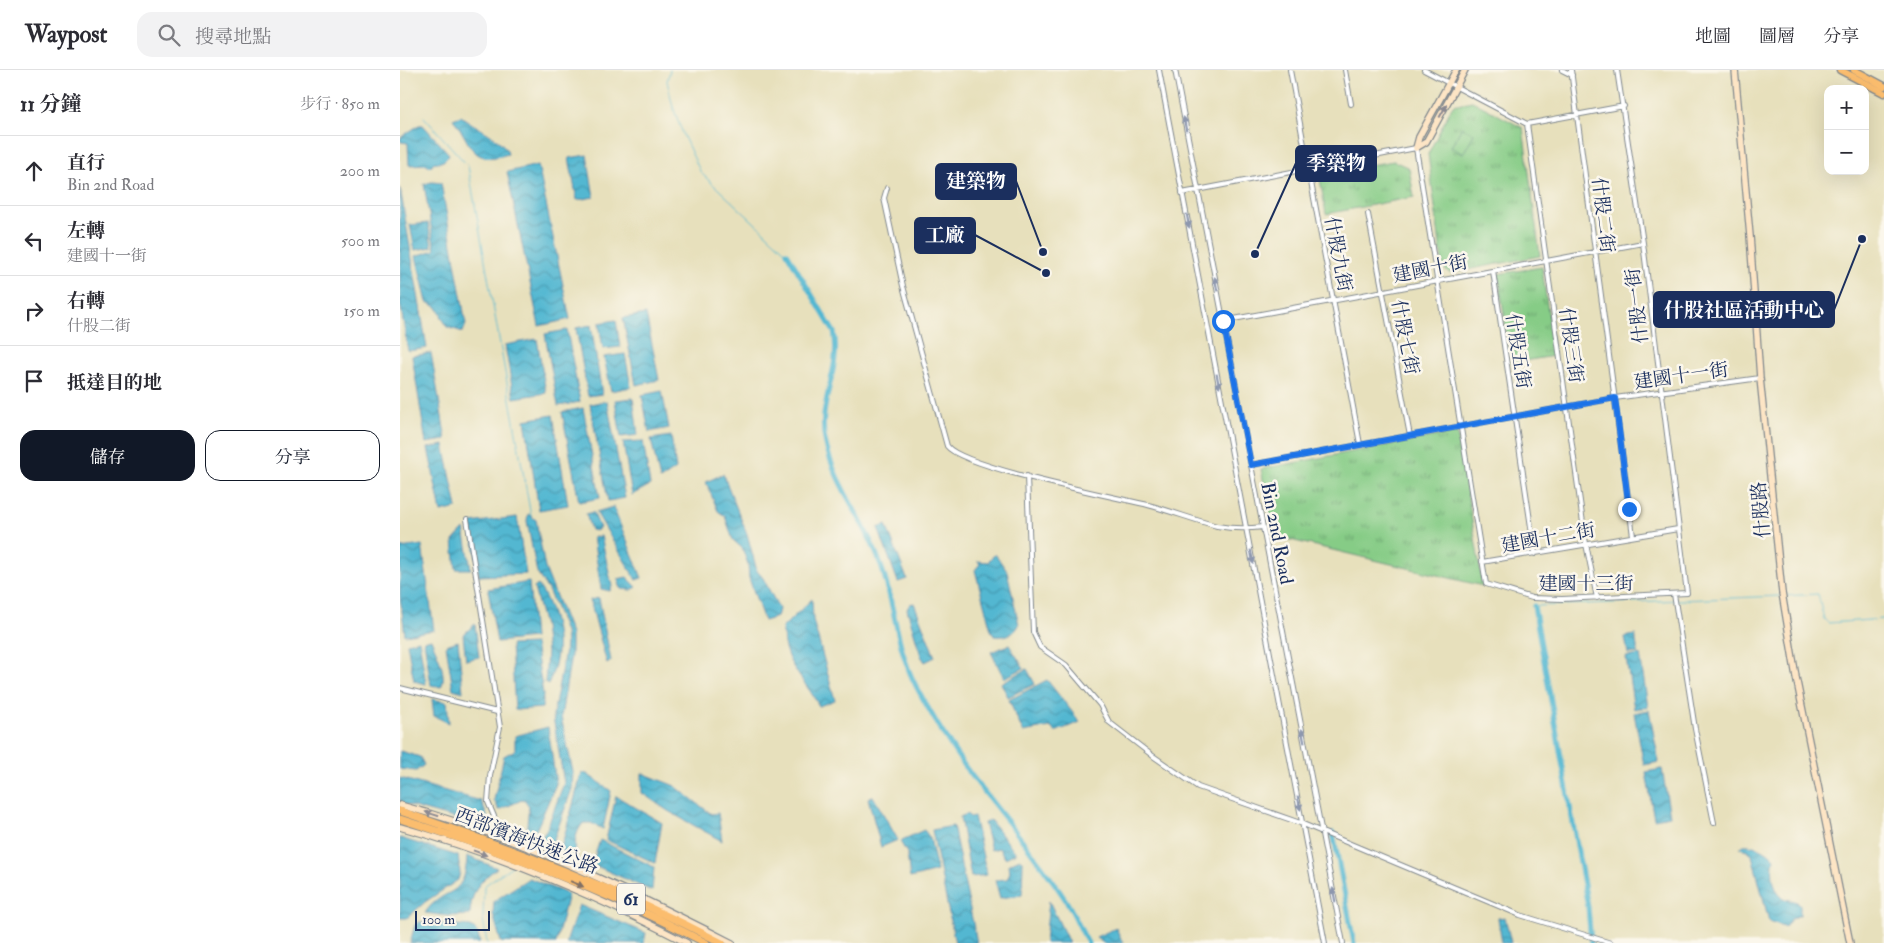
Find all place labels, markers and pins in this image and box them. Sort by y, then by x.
callout: 季築物 [1296,146,1376,181]
callout: 建築物 [936,164,1016,199]
callout: 工廠 [915,218,975,253]
callout: 什股社區活動中心 [1654,292,1834,327]

